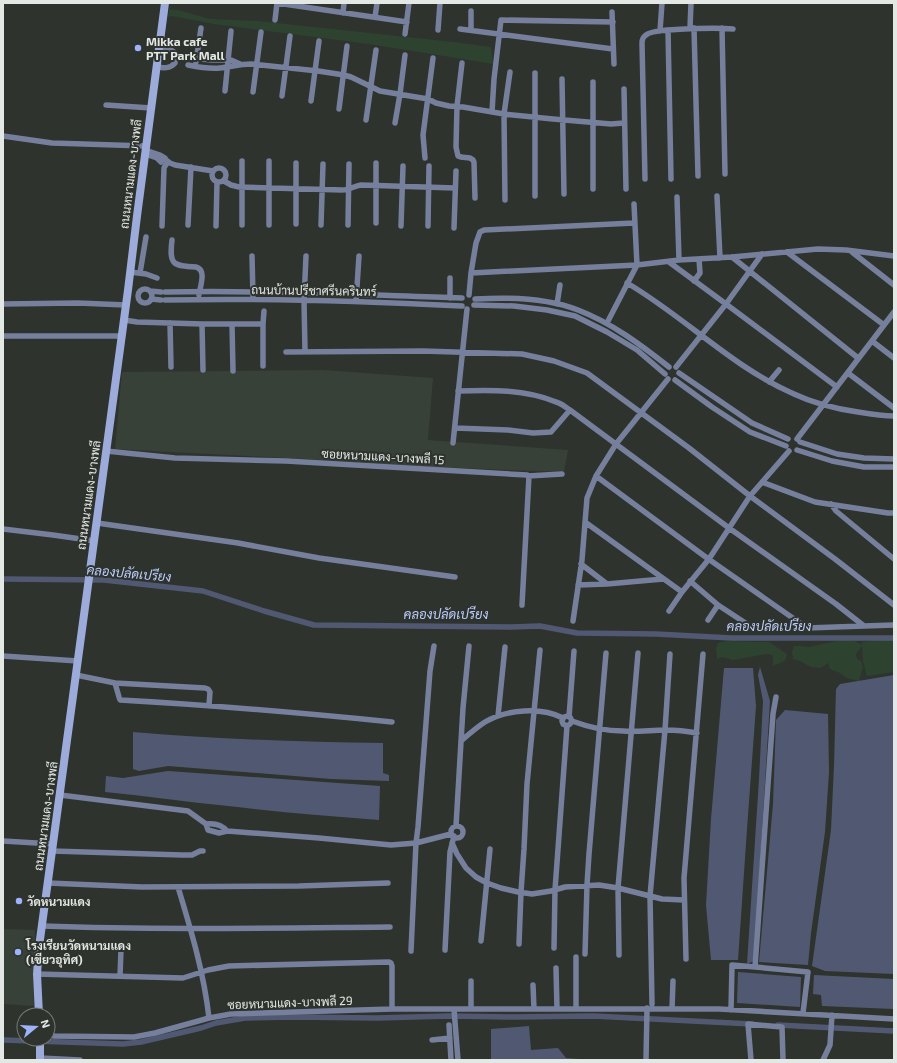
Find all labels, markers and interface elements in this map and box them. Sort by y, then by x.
place label: Mikka cafe PTT Park Mall [146,34,225,62]
marker: Mikka cafe PTT Park Mall [133,43,143,53]
street label: ถนนหนามแดง-บางพลี [116,118,144,230]
street label: ถนนบ้านปรีชาศรีนครินทร์ [251,282,377,298]
street label: ถนนหนามแดง-บางพลี [73,439,103,551]
street label: ซอยหนามแดง-บางพลี 15 [321,446,445,466]
water label: คลองปลัดเปรียง [86,560,172,585]
water label: คลองปลัดเปรียง [404,605,489,622]
water label: คลองปลัดเปรียง [727,617,812,634]
street label: ถนนหนามแดง-บางพลี [30,760,60,872]
place label: วัดหนามแดง [27,894,91,908]
marker: วัดหนามแดง [14,896,24,906]
place label: โรงเรียนวัดหนามแดง (เขียวอุทิศ) [25,938,131,968]
marker: โรงเรียนวัดหนามแดง (เขียวอุทิศ) [13,947,23,957]
street label: ซอยหนามแดง-บางพลี 29 [227,993,353,1011]
north arrow [16,1007,56,1047]
text: N [39,1018,53,1030]

